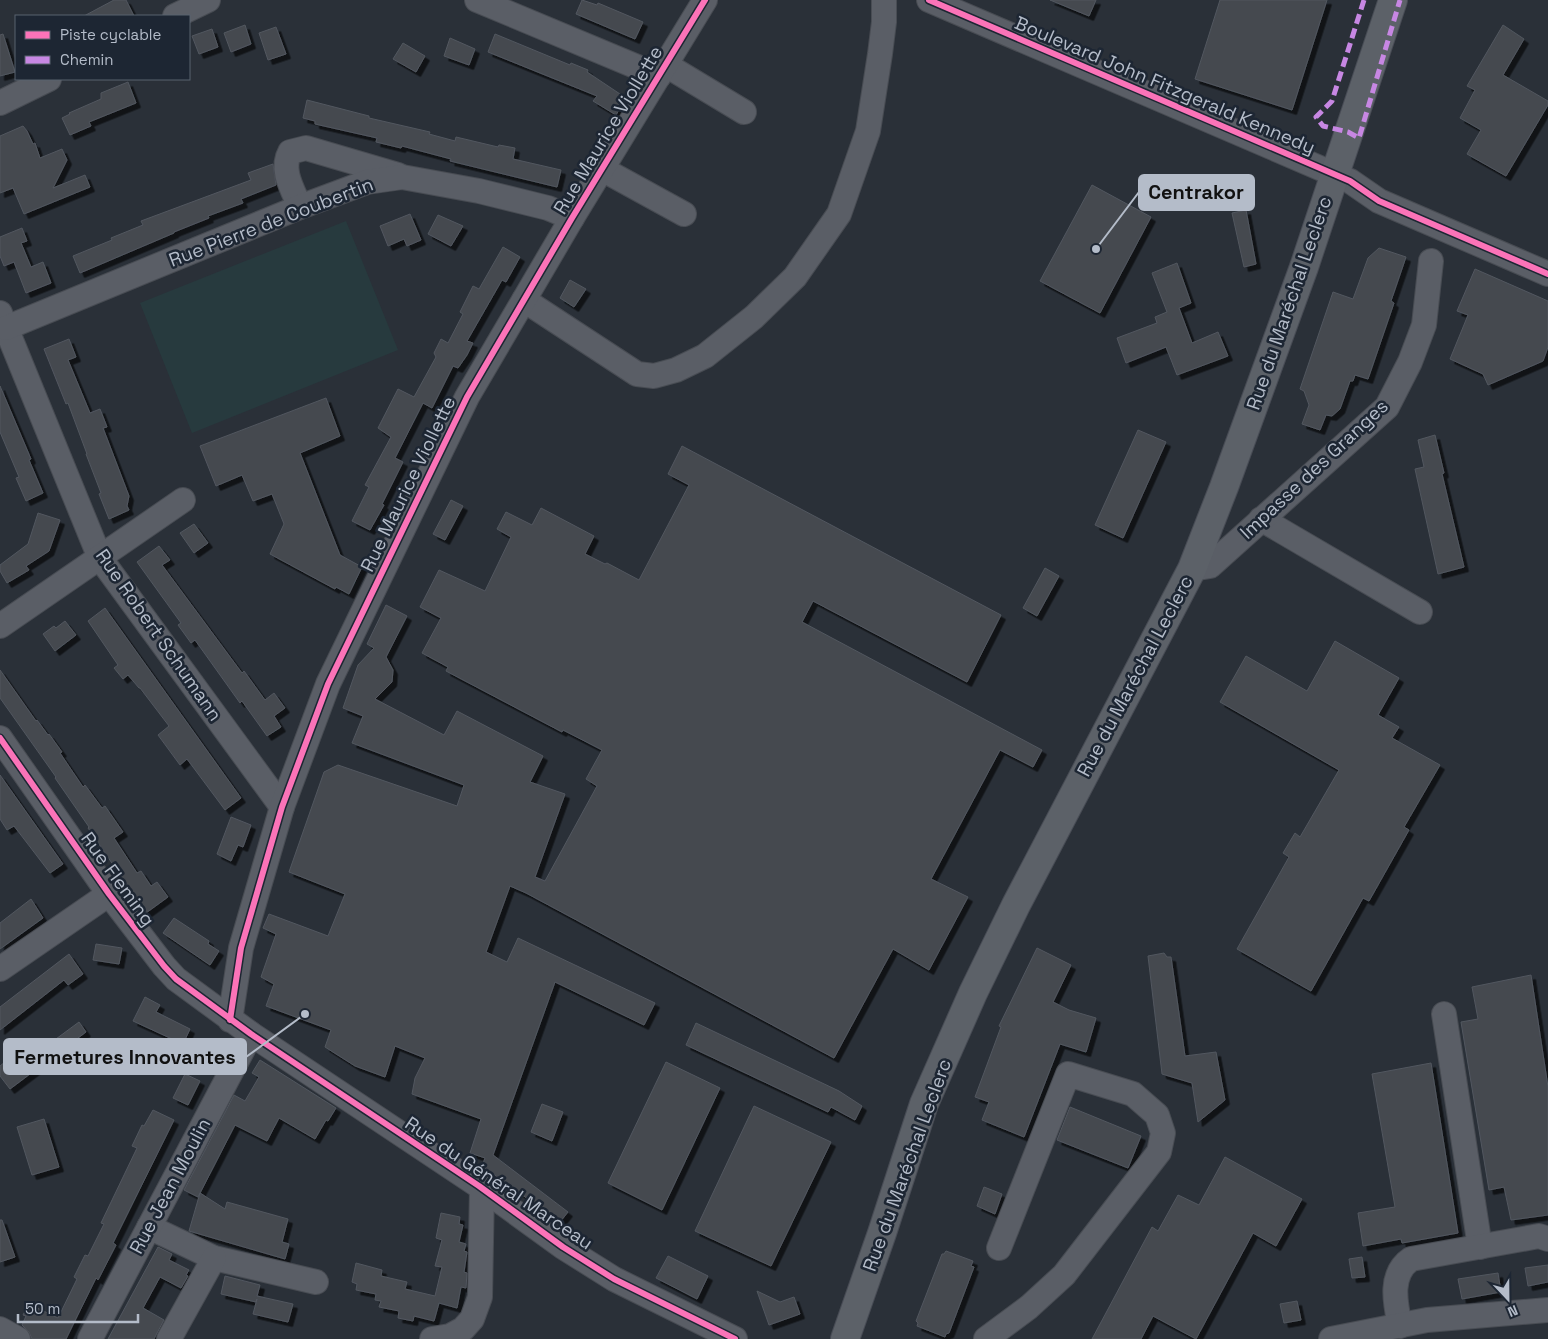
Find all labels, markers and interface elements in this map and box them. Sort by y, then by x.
street label: Boulevard John Fitzgerald Kennedy [1011,10,1319,160]
legend [15,15,190,80]
text: Piste cyclable [60,25,162,44]
street label: Rue Maurice Viollette [548,41,668,219]
text: Chemin [60,50,113,69]
street label: Rue Pierre de Coubertin [165,171,377,273]
callout: Centrakor [1139,175,1254,210]
text: Centrakor [1148,179,1244,205]
street label: Rue du Maréchal Leclerc [1241,193,1337,413]
street label: Rue Maurice Viollette [355,392,461,576]
street label: Impasse des Granges [1235,394,1393,544]
street label: Rue Robert Schumann [90,544,228,726]
street label: Rue du Maréchal Leclerc [1071,571,1199,781]
street label: Rue Fleming [75,827,161,931]
callout: Fermetures Innovantes [4,1039,246,1074]
text: Fermetures Innovantes [14,1044,236,1070]
street label: Rue du Maréchal Leclerc [857,1055,957,1275]
street label: Rue du Général Marceau [400,1111,598,1255]
street label: Rue Jean Moulin [124,1114,216,1258]
north arrow [1483,1274,1533,1324]
scale bar [18,1292,138,1324]
text: 50 m [25,1299,60,1318]
text: N [1505,1301,1521,1321]

